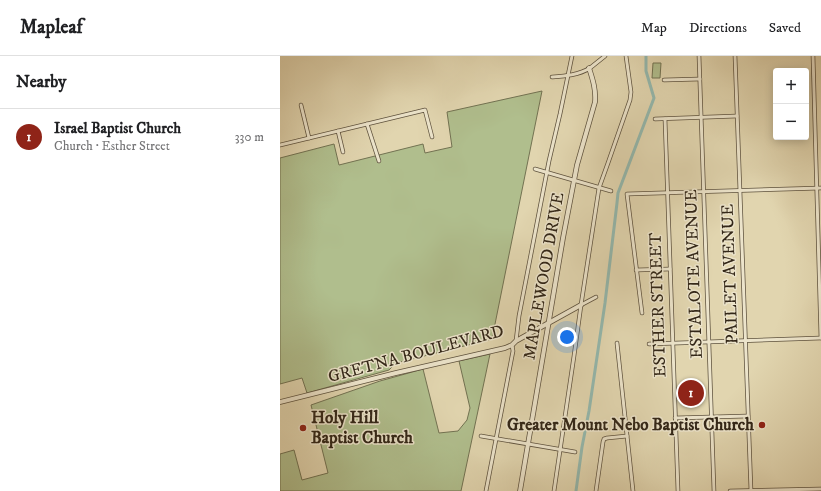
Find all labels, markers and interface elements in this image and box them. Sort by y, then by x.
text: Mapleaf [20,16,83,39]
text: Map [641,19,667,37]
text: Directions [689,19,747,37]
text: Saved [769,19,801,37]
map controls [773,68,809,140]
button: + [773,68,809,104]
text: Nearby [16,71,66,93]
button: − [773,104,809,140]
text: Israel Baptist Church [54,119,181,138]
text: 1 [27,129,31,145]
text: 330 m [235,129,264,145]
text: Church · Esther Street [54,138,170,154]
street label: ESTALOTE AVENUE [680,189,708,359]
street label: MAPLEWOOD DRIVE [518,191,570,361]
street label: PAILET AVENUE [717,203,743,345]
street label: ESTHER STREET [644,232,672,378]
street label: GRETNA BOULEVARD [326,320,506,388]
your location [557,327,577,347]
pin: 1 [678,378,704,408]
place label: Holy Hill Baptist Church [311,407,413,449]
place label: Greater Mount Nebo Baptist Church [507,414,754,436]
marker: Greater Mount Nebo Baptist Church [757,420,767,430]
marker: Holy Hill Baptist Church [298,423,308,433]

